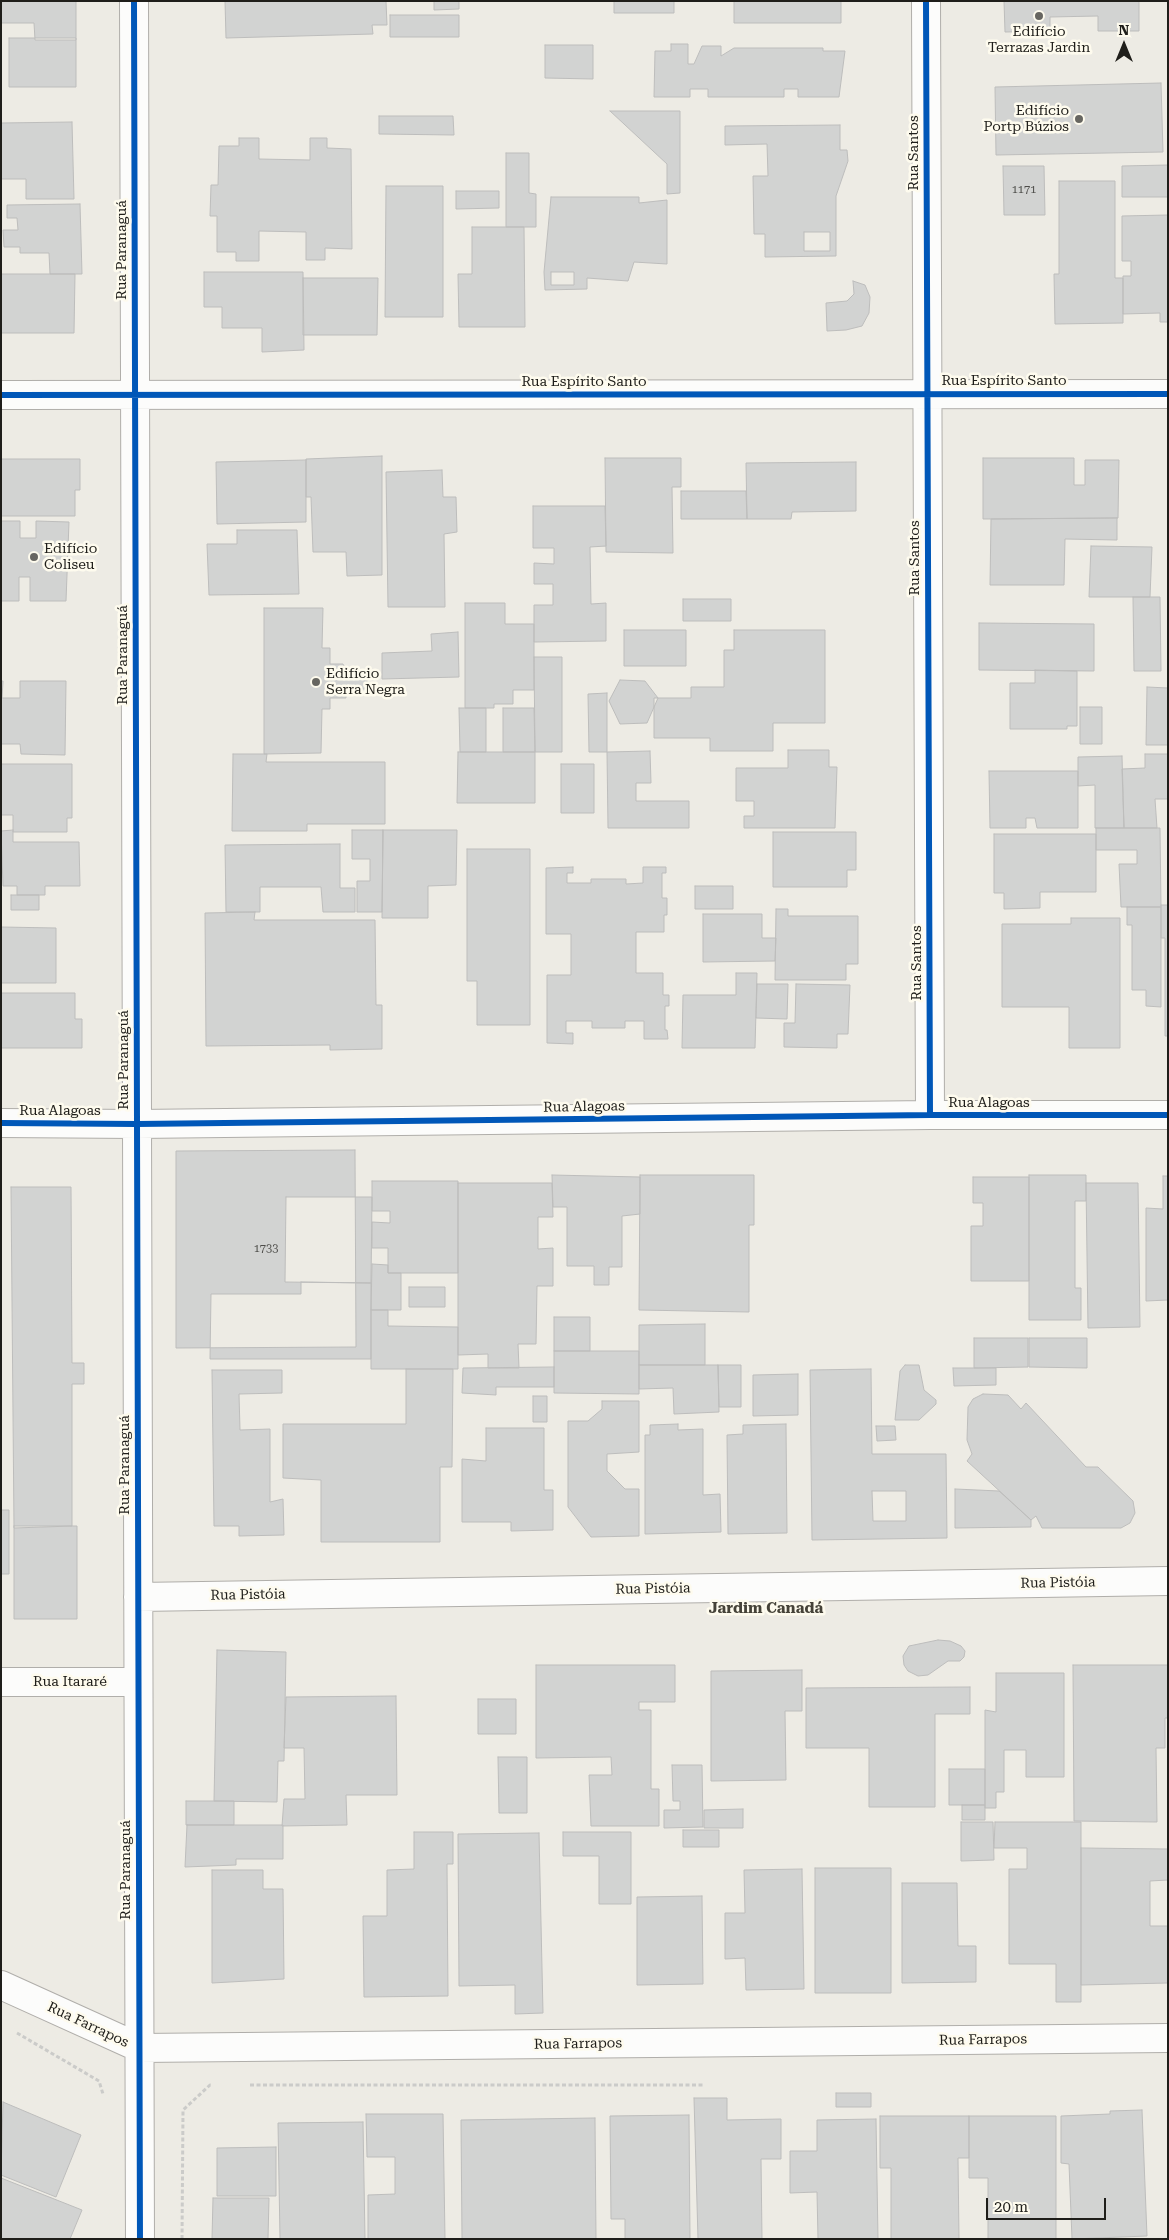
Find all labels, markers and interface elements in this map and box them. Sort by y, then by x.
marker: Edifício Terrazas Jardin [1033,10,1045,22]
north arrow [1099,20,1149,70]
text: N [1119,22,1129,38]
place label: Edifício Terrazas Jardin [988,24,1090,56]
place label: Edifício Portp Búzios [984,103,1069,136]
marker: Edifício Portp Búzios [1073,113,1085,125]
street label: Rua Santos [906,115,922,191]
house number: 1171 [1012,183,1036,197]
street label: Rua Paranaguá [114,200,130,300]
street label: Rua Espírito Santo [941,373,1067,389]
street label: Rua Espírito Santo [521,374,647,390]
street label: Rua Santos [907,520,923,596]
place label: Edifício Coliseu [44,541,97,574]
marker: Edifício Coliseu [28,551,40,563]
street label: Rua Paranaguá [115,605,131,705]
place label: Edifício Serra Negra [326,666,405,699]
marker: Edifício Serra Negra [310,676,322,688]
street label: Rua Santos [909,925,925,1001]
street label: Rua Paranaguá [116,1010,132,1110]
street label: Rua Alagoas [948,1095,1030,1111]
street label: Rua Alagoas [543,1098,625,1116]
street label: Rua Alagoas [19,1103,101,1119]
house number: 1733 [254,1242,278,1256]
street label: Rua Paranaguá [117,1415,133,1515]
street label: Rua Pistóia [1020,1574,1096,1592]
street label: Rua Pistóia [615,1580,691,1598]
street label: Rua Pistóia [210,1586,286,1604]
district label: Jardim Canadá [709,1600,823,1618]
street label: Rua Itararé [33,1674,107,1690]
street label: Rua Paranaguá [118,1820,134,1920]
street label: Rua Farrapos [45,1999,131,2051]
street label: Rua Farrapos [939,2031,1027,2049]
street label: Rua Farrapos [534,2035,622,2053]
scale bar [989,2188,1109,2220]
text: 20 m [994,2198,1028,2216]

